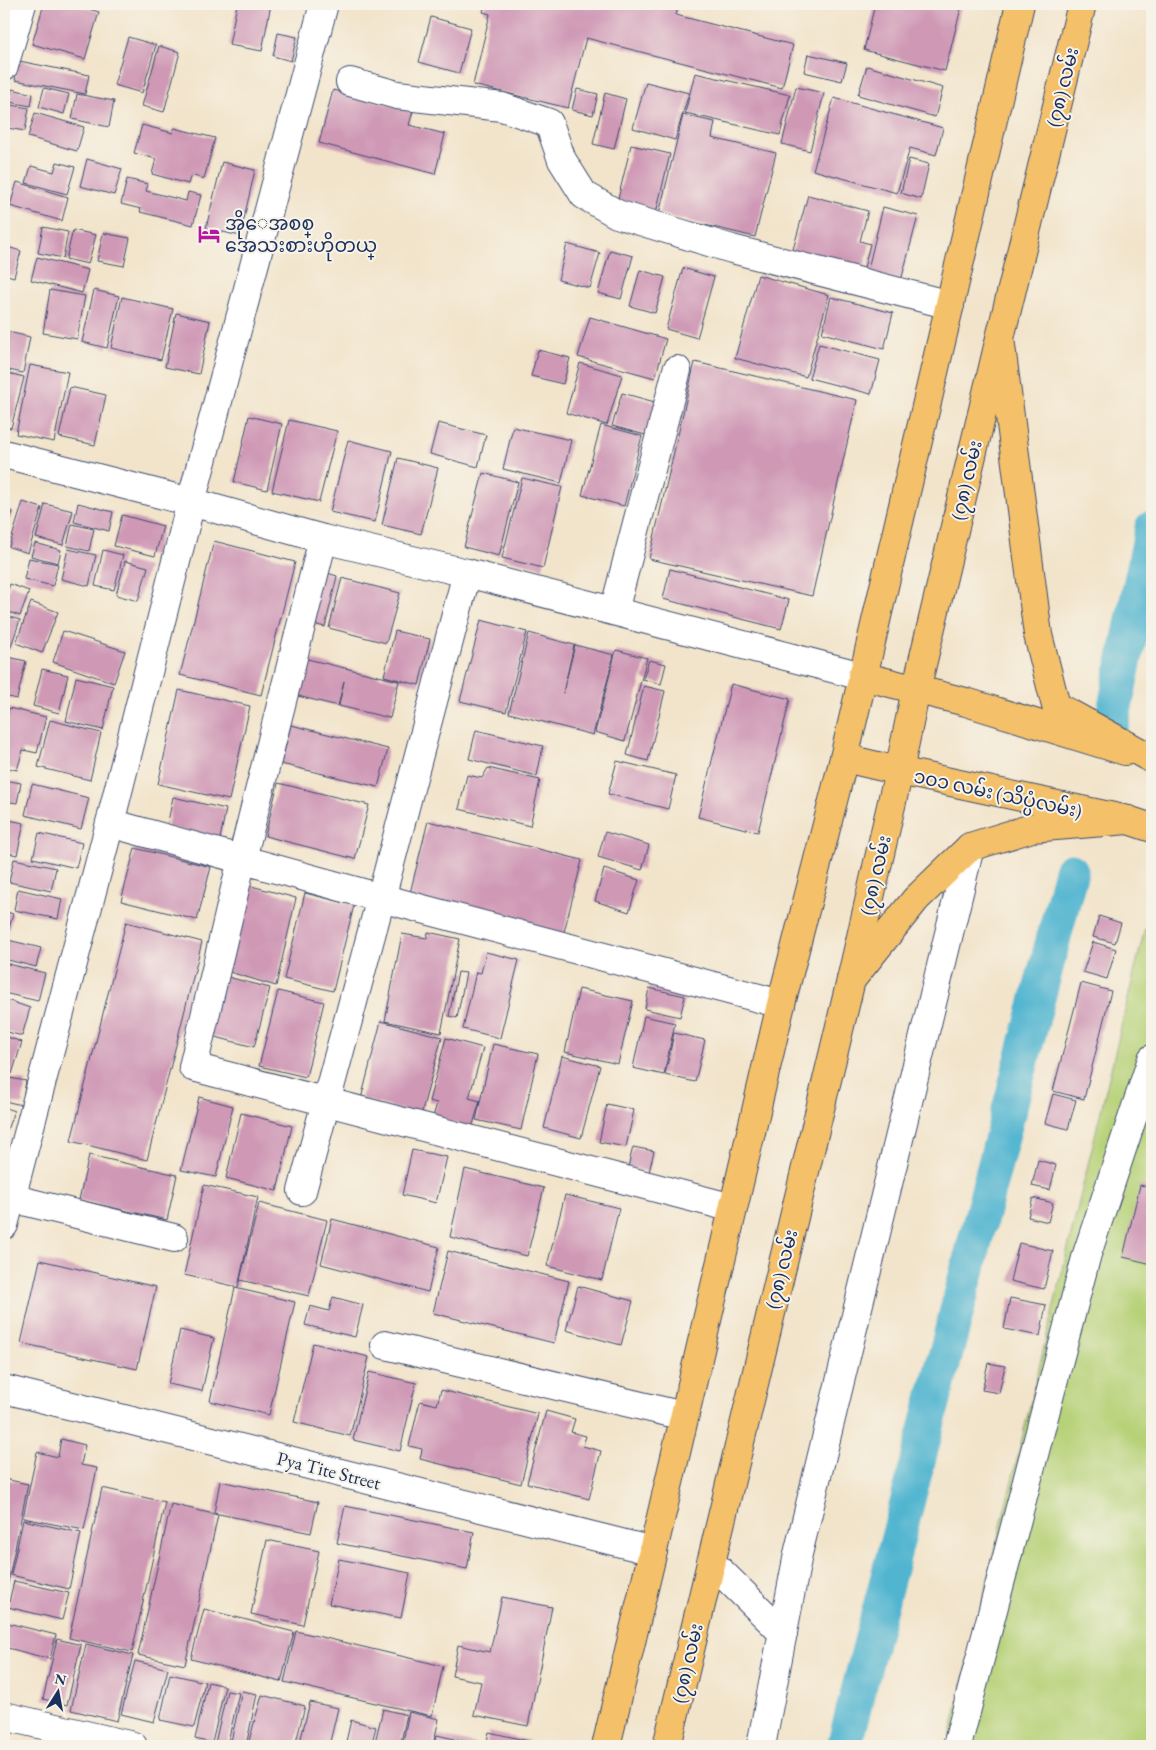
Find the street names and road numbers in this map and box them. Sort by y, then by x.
street label: (၇၈) လမ်း [1039,44,1087,130]
street label: (၇၈) လမ်း [943,437,991,523]
street label: ၁၀၁ လမ်း (သိပ္ပံလမ်း) [911,761,1085,827]
street label: (၇၈) လမ်း [852,832,900,918]
street label: (၇၈) လမ်း [758,1226,806,1312]
street label: Pya Tite Street [274,1446,383,1495]
street label: (၇၈) လမ်း [664,1620,712,1706]

